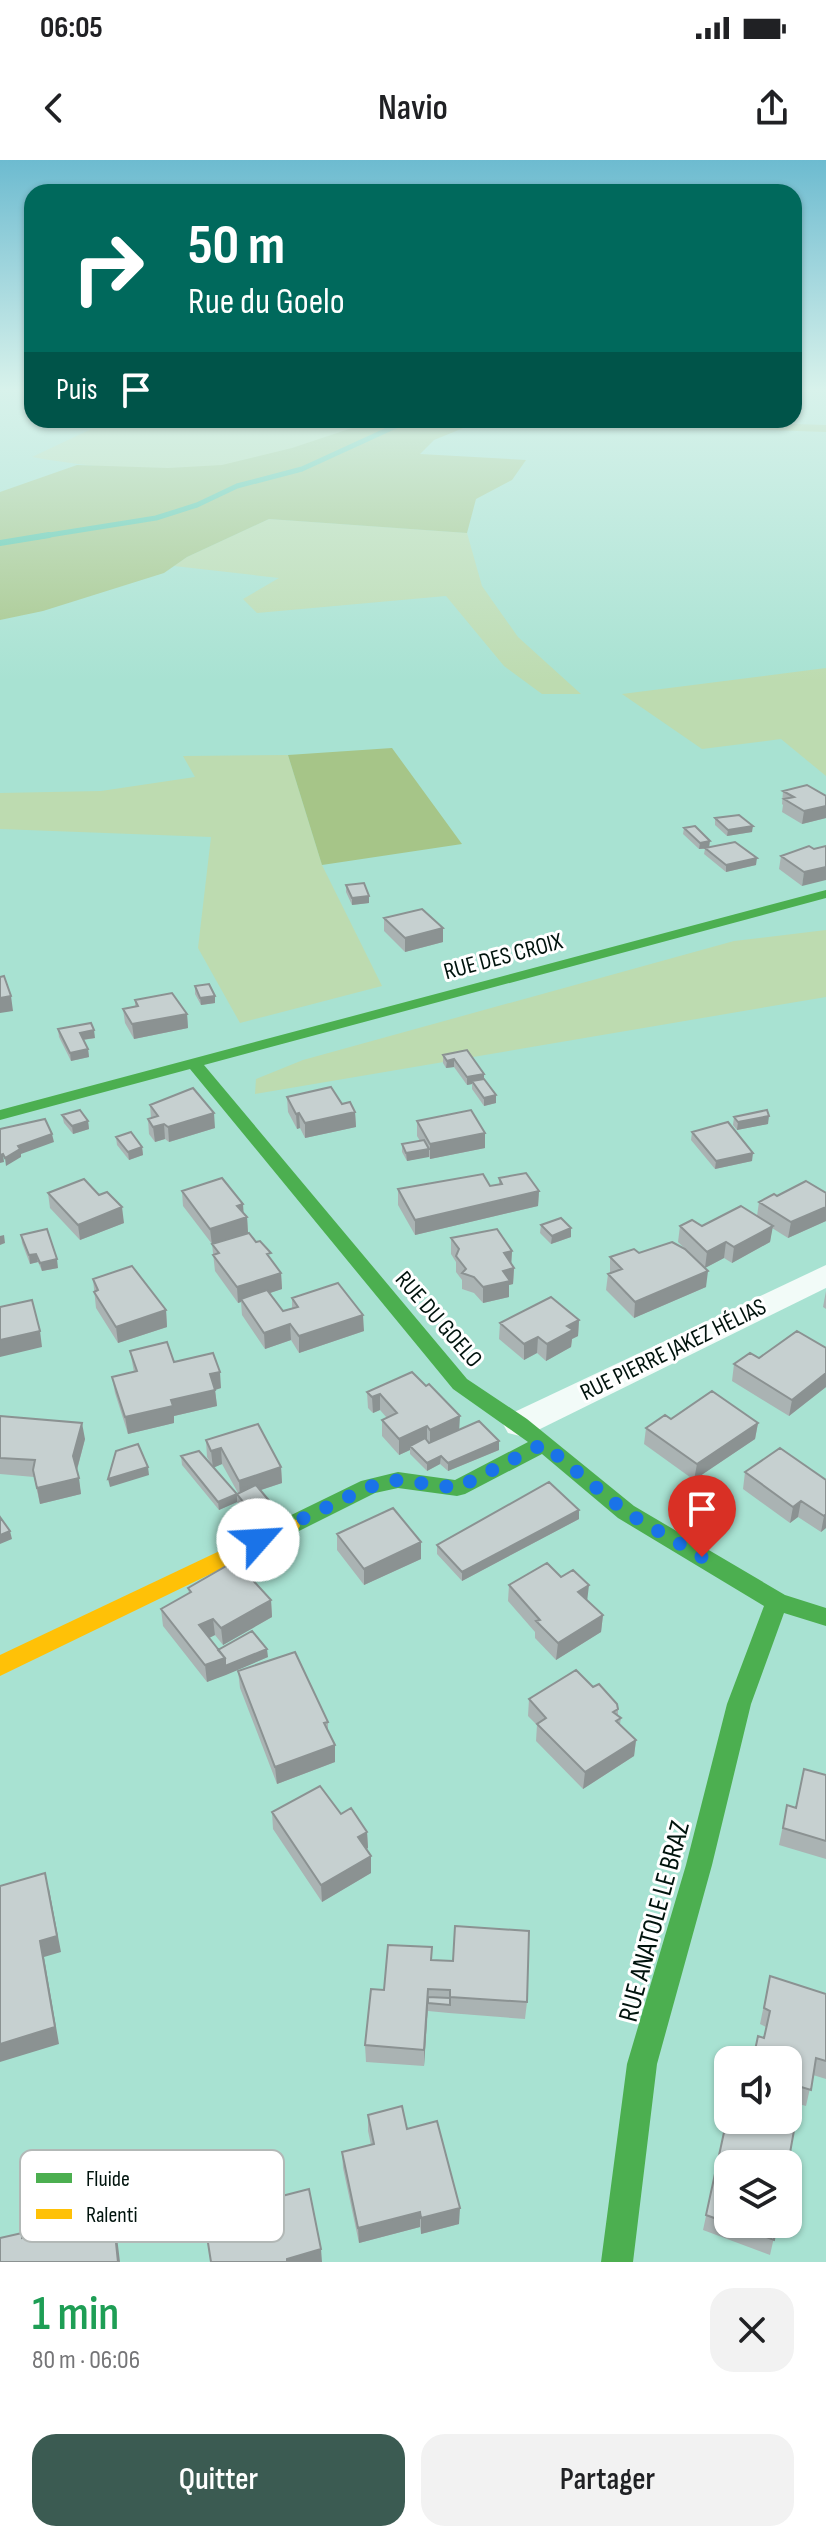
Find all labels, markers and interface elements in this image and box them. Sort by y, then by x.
text: 06:05 [40,10,103,46]
icon: back [32,86,76,130]
icon: share [750,86,794,130]
text: Navio [378,87,448,130]
text: 50 m [188,213,285,280]
icon: right [56,216,160,320]
text: Rue du Goelo [188,281,345,324]
icon: arrive [114,368,158,412]
text: Puis [56,372,98,408]
street label: RUE DES CROIX [441,927,566,986]
street label: RUE DU GOELO [389,1265,488,1373]
street label: RUE PIERRE JAKEZ HÉLIAS [576,1292,771,1407]
pin [668,1475,736,1557]
icon: arrive [680,1487,724,1531]
position arrow [216,1498,300,1582]
street label: RUE ANATOLE LE BRAZ [612,1817,697,2025]
map controls [714,2046,802,2238]
button: sound [714,2046,802,2134]
legend [20,2150,284,2242]
button: layers [714,2150,802,2238]
text: Fluide [86,2166,130,2193]
text: Ralenti [86,2202,138,2229]
text: 1 min [32,2286,119,2343]
button: close [710,2288,794,2372]
text: 80 m · 06:06 [32,2345,140,2376]
button: Quitter [32,2434,405,2526]
button: Partager [421,2434,794,2526]

